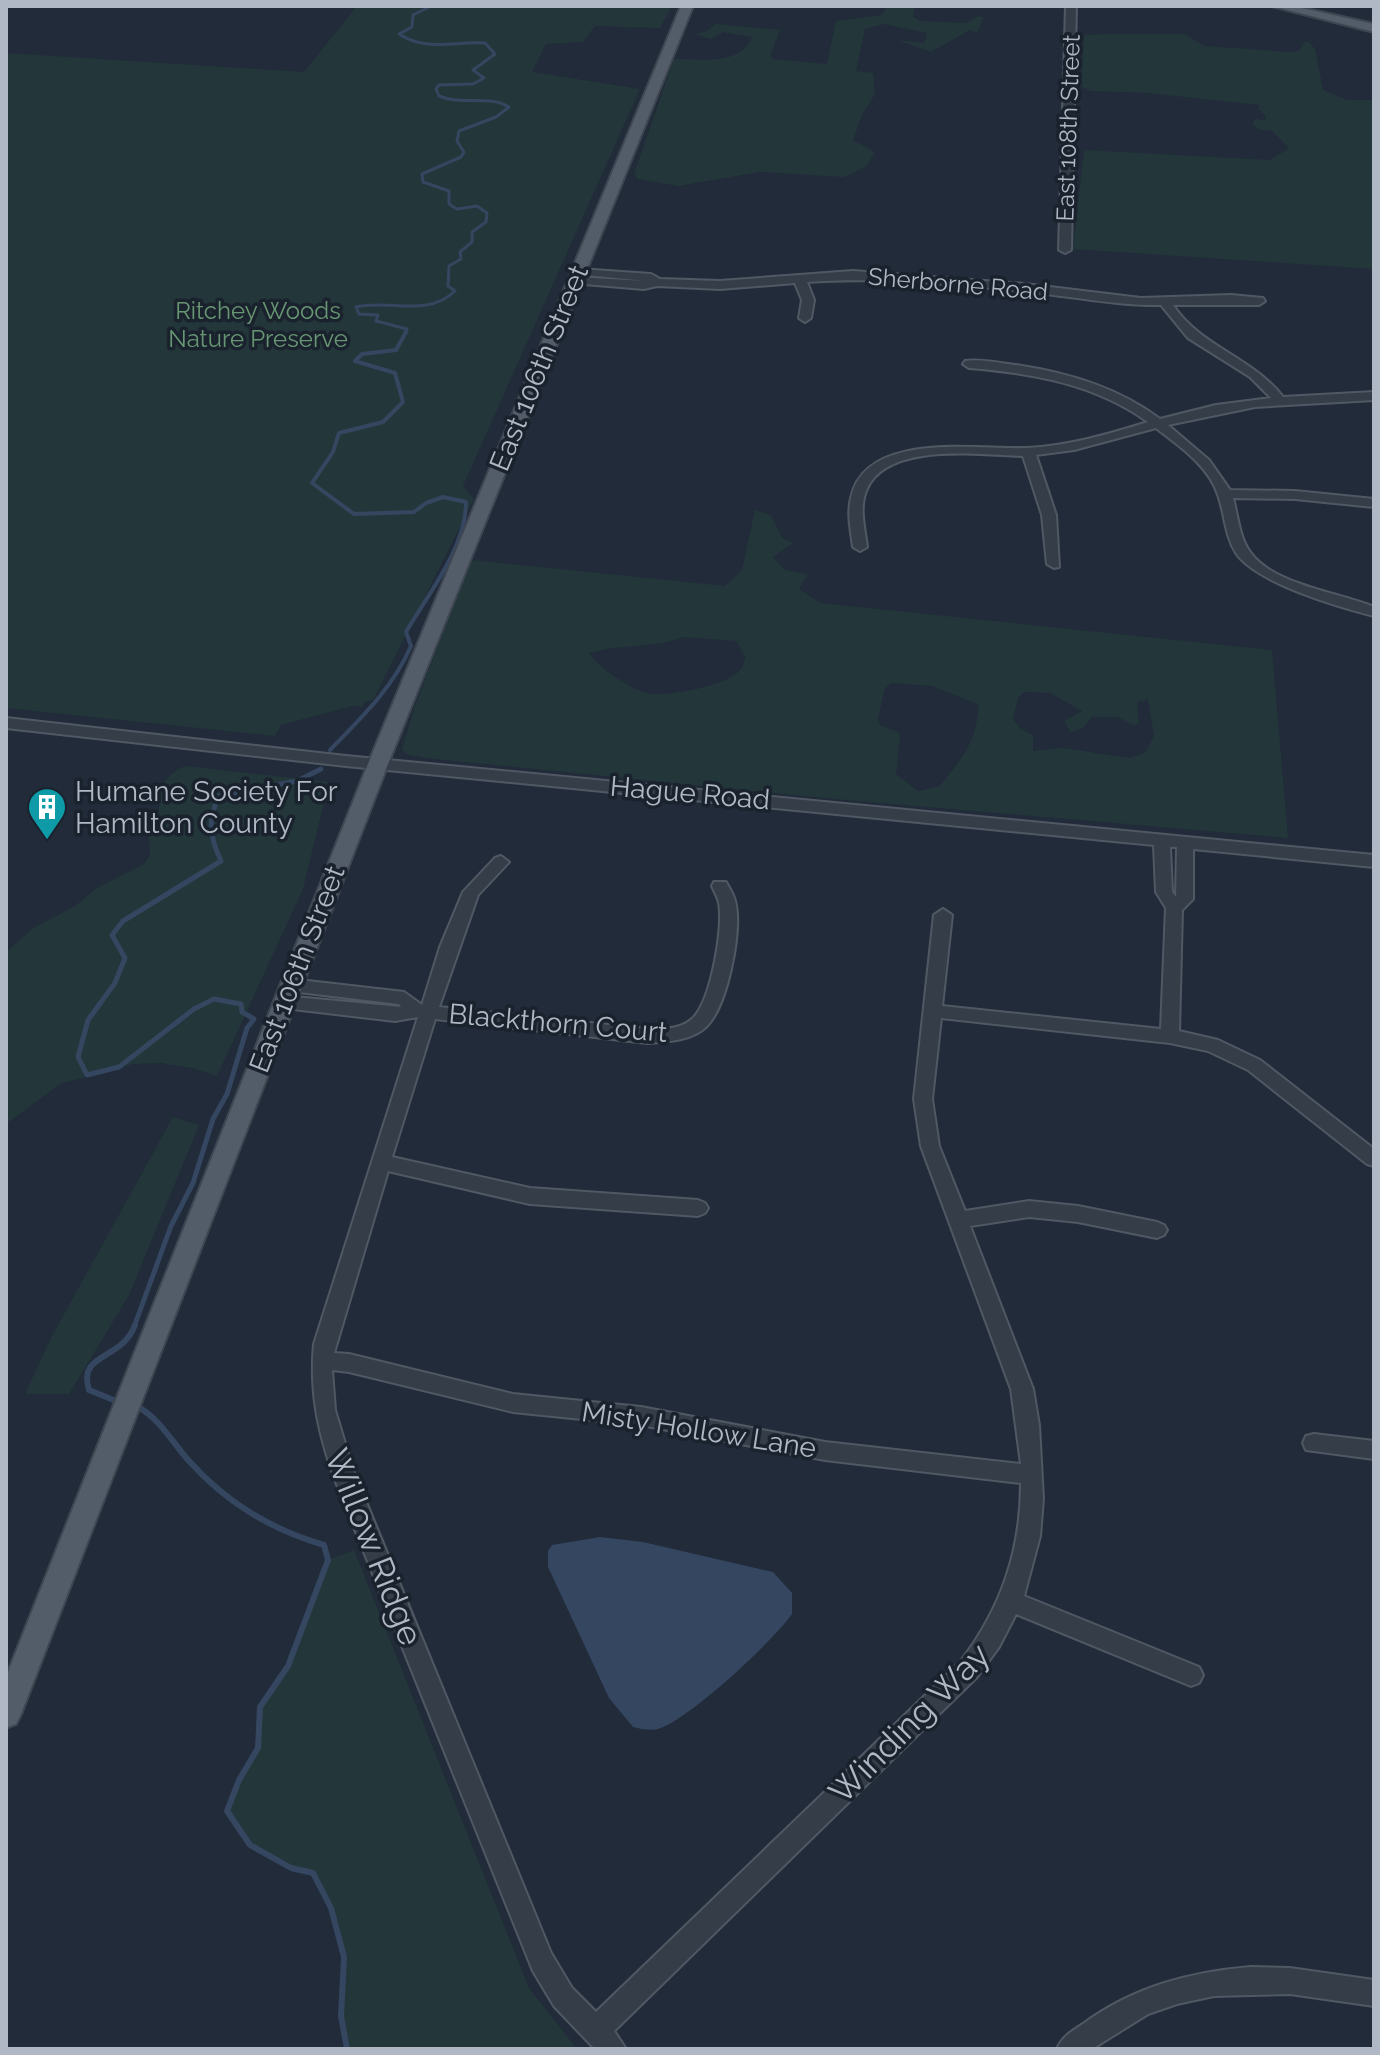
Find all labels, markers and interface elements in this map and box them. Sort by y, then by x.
street label: East 108th Street [1050,34,1086,222]
street label: East 106th Street [483,260,596,476]
street label: Sherborne Road [867,262,1049,306]
park label: Ritchey Woods Nature Preserve [168,296,348,353]
street label: Hague Road [609,770,771,816]
place label: Humane Society For Hamilton County [75,775,338,840]
building icon: Humane Society For Hamilton County [26,786,68,841]
street label: East 106th Street [242,860,352,1077]
street label: Blackthorn Court [447,997,669,1049]
street label: Misty Hollow Lane [579,1395,819,1465]
street label: Willow Ridge [316,1443,432,1651]
street label: Winding Way [821,1635,997,1811]

